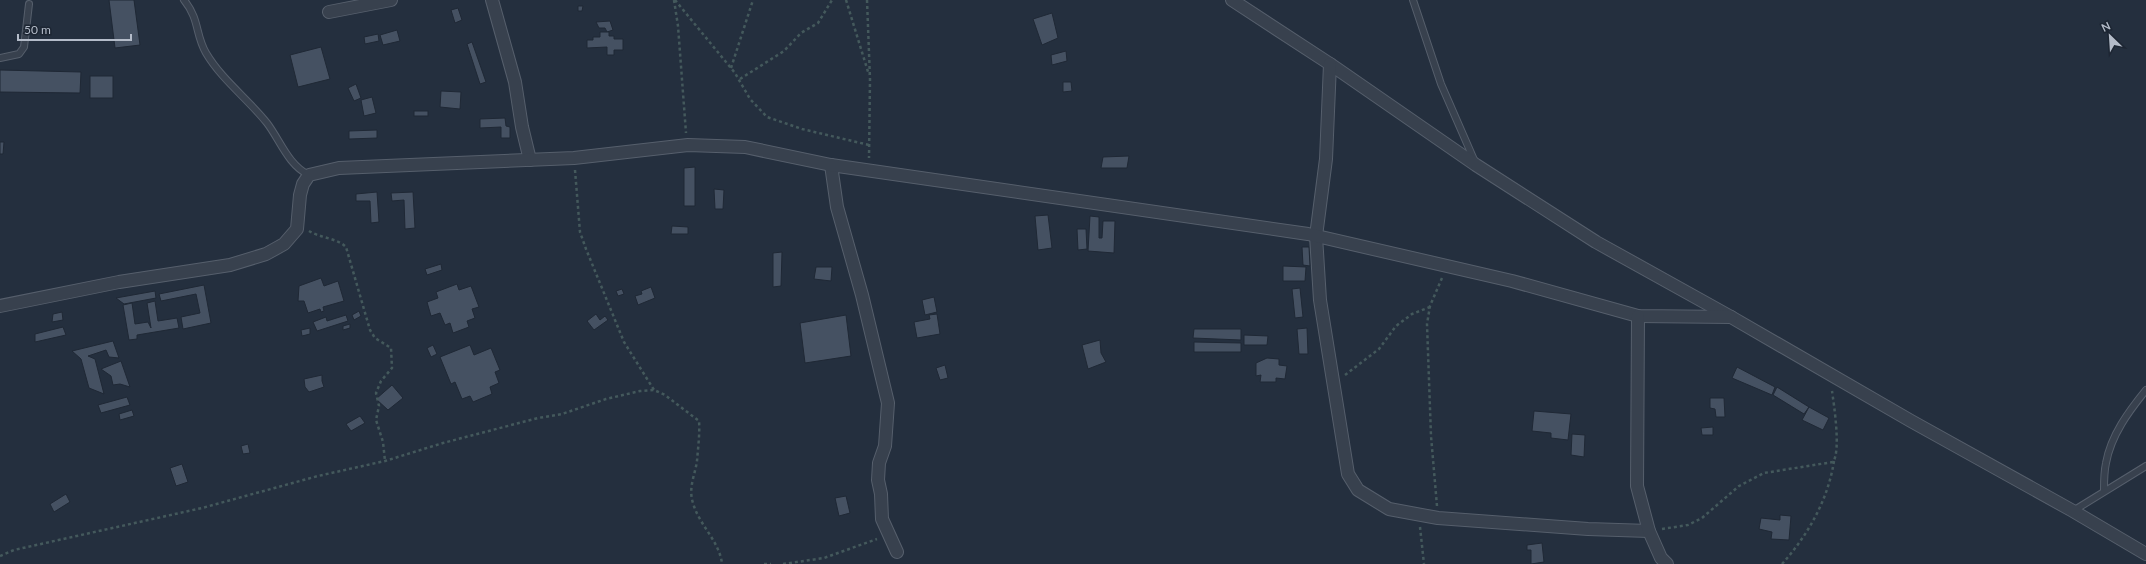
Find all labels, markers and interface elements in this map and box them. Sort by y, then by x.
scale bar [18,16,131,42]
north arrow [2090,16,2130,56]
text: N [2099,19,2112,34]
text: 50 m [24,22,51,37]

